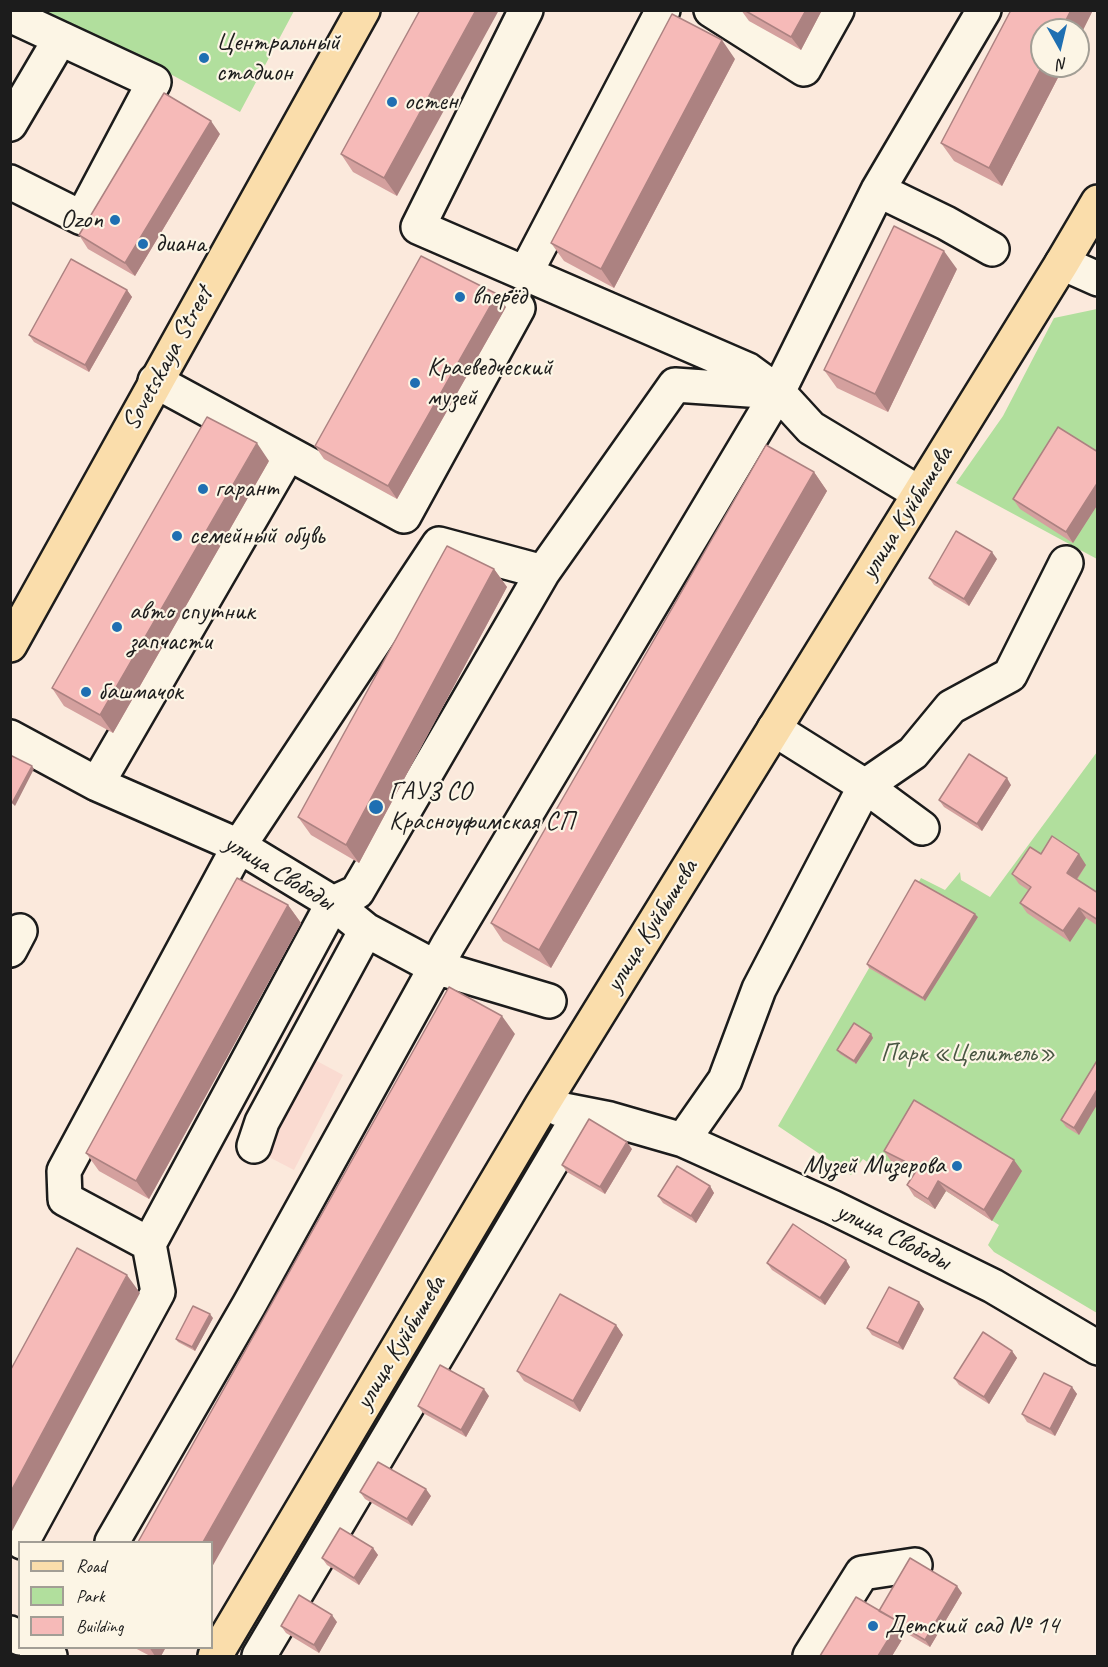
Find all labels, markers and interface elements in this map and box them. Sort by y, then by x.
north arrow [1030,18,1090,78]
place label: Центральный стадион [216,27,340,88]
marker: Центральный стадион [197,51,211,65]
text: N [1056,53,1069,74]
place label: остен [404,86,458,118]
marker: остен [385,95,399,109]
place label: Ozon [60,204,103,236]
marker: Ozon [108,213,122,227]
place label: диана [155,228,205,260]
marker: диана [136,237,150,251]
place label: вперёд [472,281,527,313]
street label: Sovetskaya Street [116,282,220,436]
marker: вперёд [453,290,467,304]
place label: Краеведческий музей [427,352,552,414]
marker: Краеведческий музей [408,376,422,390]
street label: улица Куйбышева [854,441,960,585]
place label: гарант [215,473,278,505]
marker: гарант [196,482,210,496]
place label: семейный обувь [189,520,324,552]
marker: семейный обувь [170,529,184,543]
place label: авто спутник запчасти [129,596,255,658]
marker: авто спутник запчасти [110,620,124,634]
place label: башмачок [98,676,183,708]
marker: башмачок [79,685,93,699]
place label: ГАУЗ СО Красноуфимская СП [389,776,573,838]
marker: ГАУЗ СО Красноуфимская СП [367,798,385,816]
street label: улица Свободы [218,828,340,918]
street label: улица Куйбышева [599,854,705,998]
park label: Парк «Целитель» [881,1038,1055,1070]
place label: Музей Мизерова [803,1150,945,1182]
marker: Музей Мизерова [950,1159,964,1173]
street label: улица Свободы [831,1196,955,1278]
street label: улица Куйбышева [349,1270,453,1416]
legend [18,1541,213,1649]
text: Road [76,1555,106,1577]
text: Park [76,1585,105,1607]
place label: Детский сад № 14 [885,1610,1059,1642]
text: Building [76,1615,123,1637]
marker: Детский сад № 14 [866,1619,880,1633]

